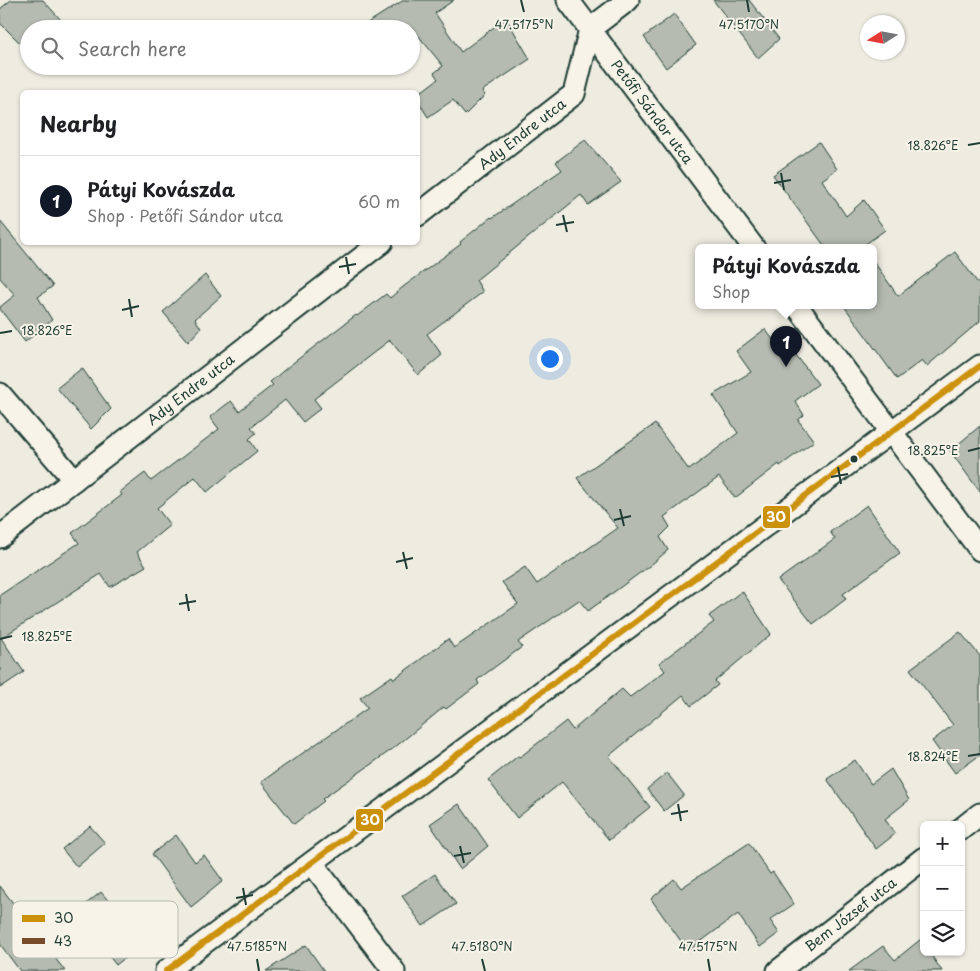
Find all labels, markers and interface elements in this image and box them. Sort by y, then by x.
text: 47.5175°N [494,15,554,33]
text: 47.5170°N [719,15,779,33]
north arrow [860,15,905,60]
search box [20,20,420,75]
icon: search [38,34,66,62]
text: Search here [78,34,187,62]
street label: Petőfi Sándor utca [606,55,699,169]
street label: Ady Endre utca [474,93,570,174]
text: Nearby [40,107,117,139]
text: 18.826°E [907,136,959,154]
text: Pátyi Kovászda [87,175,235,203]
text: 1 [52,189,60,213]
text: 60 m [358,189,400,213]
text: Shop · Petőfi Sándor utca [87,203,283,227]
popup [695,244,877,309]
text: Pátyi Kovászda [712,251,860,279]
text: Shop [712,279,750,303]
text: 18.826°E [21,321,73,339]
pin: 1 [770,326,802,367]
your location [537,346,563,372]
street label: Ady Endre utca [142,349,239,430]
text: 18.825°E [907,441,959,459]
unlabelled marker [849,454,859,464]
line badge: 30 [762,505,791,529]
text: 30 [766,506,786,527]
text: 18.825°E [21,627,73,645]
text: 18.824°E [907,747,959,765]
line badge: 30 [355,808,384,832]
text: 30 [360,809,380,830]
map controls [920,821,965,956]
button: + [920,821,965,866]
button: − [920,866,965,911]
street label: Bem József utca [800,872,901,957]
legend [12,901,178,958]
text: 30 [54,907,73,928]
button: layers [920,911,965,956]
text: 43 [54,930,72,951]
text: 47.5185°N [227,937,287,955]
text: 47.5180°N [451,937,513,955]
text: 47.5175°N [678,937,738,955]

